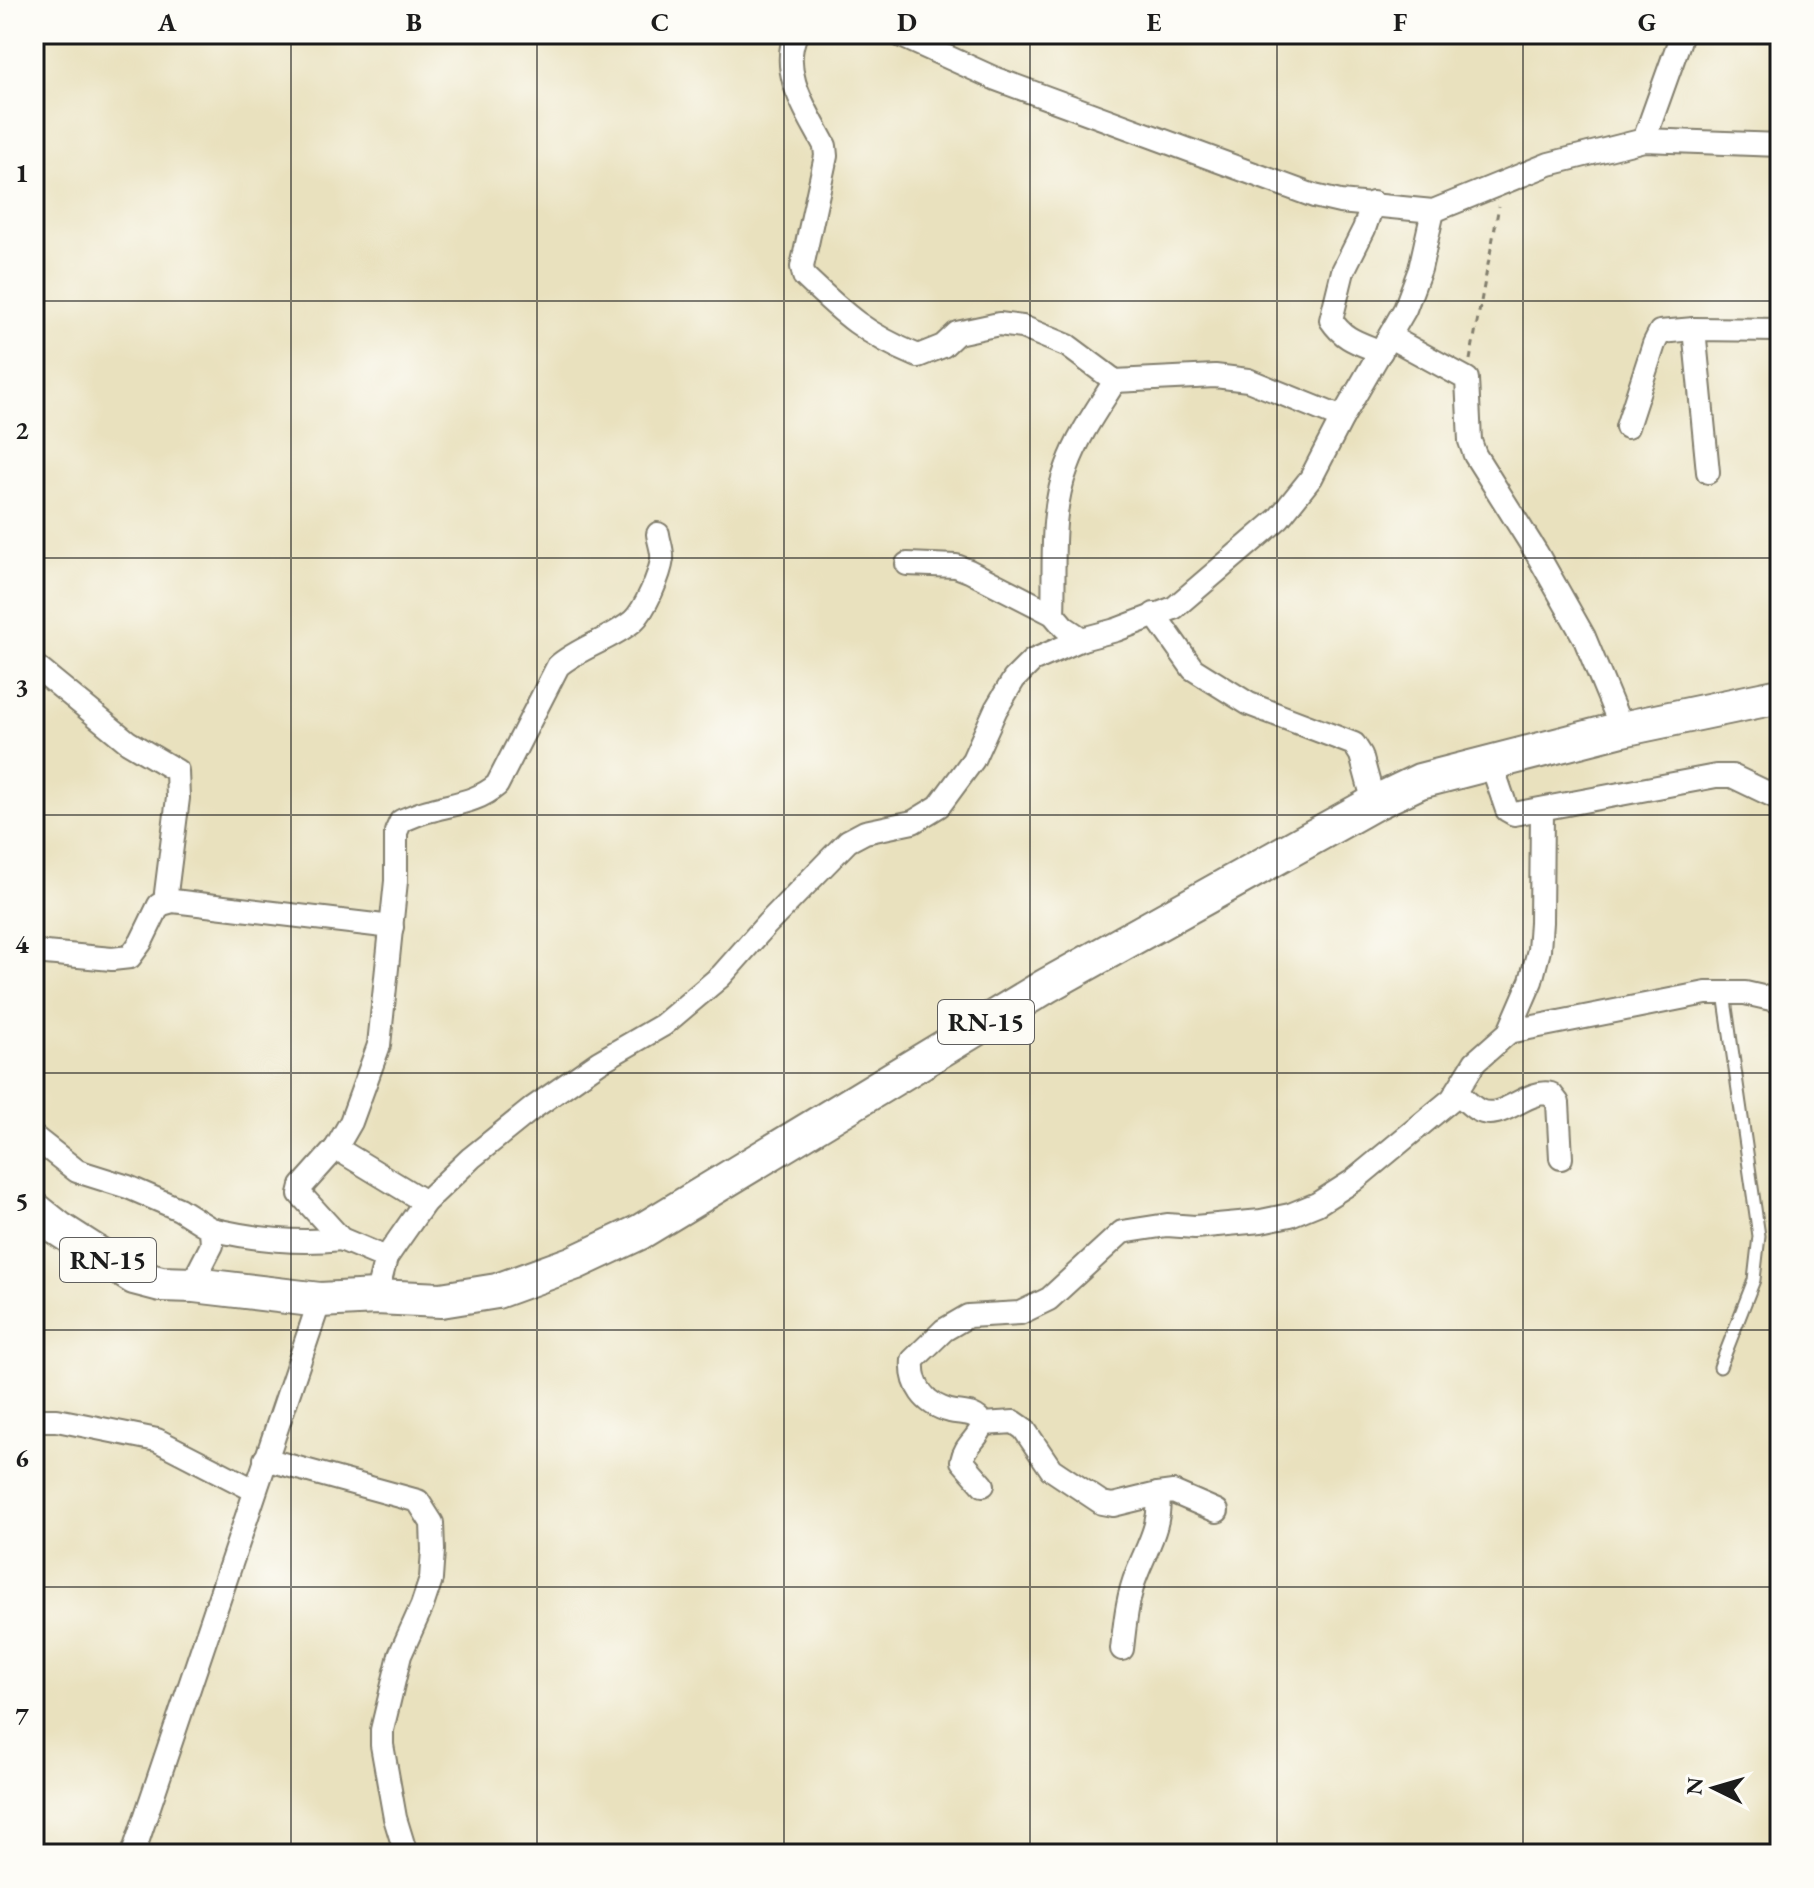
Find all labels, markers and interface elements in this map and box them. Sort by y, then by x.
text: A [157,5,177,39]
text: B [406,5,422,39]
text: C [651,5,669,39]
text: D [897,5,917,39]
text: E [1147,5,1162,39]
text: F [1393,5,1407,39]
text: G [1638,5,1657,39]
text: 1 [15,156,29,190]
text: 2 [15,413,29,447]
text: 3 [15,670,29,704]
text: 4 [15,927,29,961]
road number: RN-15 [938,1000,1034,1044]
text: 5 [15,1184,29,1218]
road number: RN-15 [60,1238,156,1282]
text: 6 [15,1441,29,1475]
text: 7 [15,1699,29,1733]
north arrow [1674,1748,1754,1828]
text: N [1679,1776,1710,1796]

